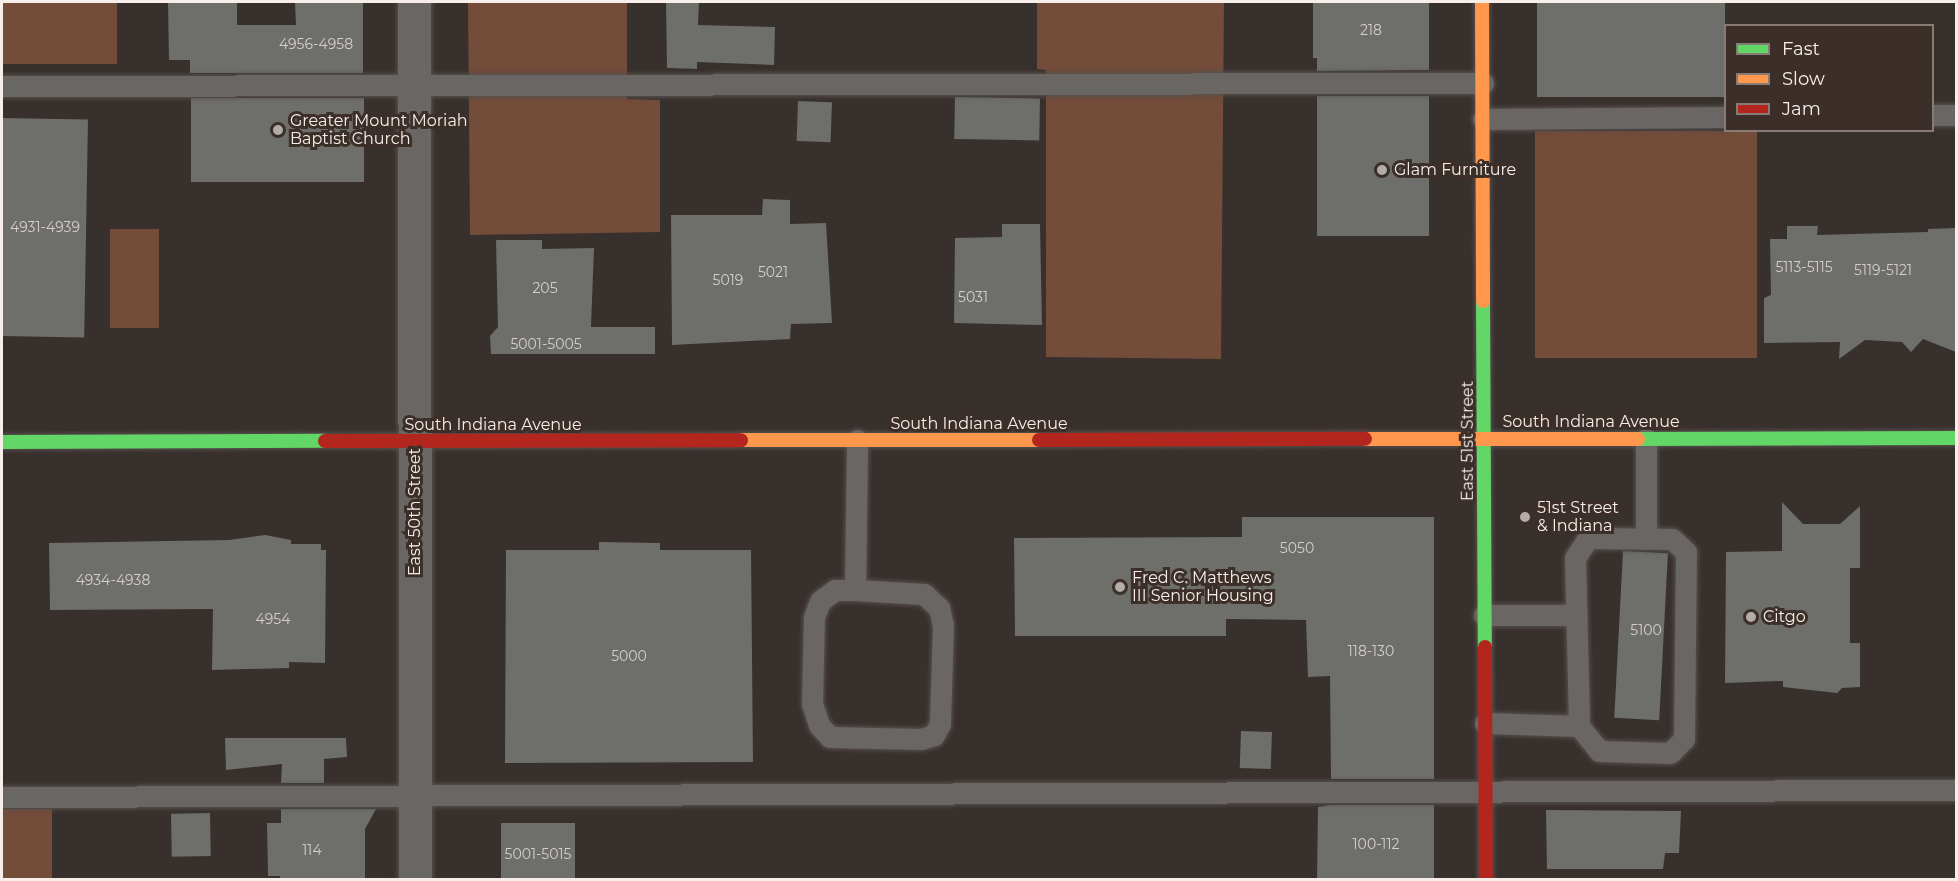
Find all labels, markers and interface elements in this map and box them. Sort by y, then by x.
house number: 218 [1360,22,1382,38]
legend [1724,24,1934,132]
house number: 4956-4958 [279,36,353,52]
text: Fast [1782,38,1820,60]
text: Slow [1782,68,1825,90]
text: Jam [1782,98,1821,120]
place label: Greater Mount Moriah Baptist Church [290,111,468,149]
marker: Greater Mount Moriah Baptist Church [271,123,285,137]
place label: Glam Furniture [1394,160,1516,180]
marker: Glam Furniture [1375,163,1389,177]
house number: 4931-4939 [10,219,80,235]
house number: 5113-5115 [1775,259,1833,275]
house number: 5119-5121 [1854,262,1912,278]
house number: 5021 [758,264,788,280]
house number: 5019 [713,272,743,288]
house number: 205 [532,280,558,296]
house number: 5031 [958,289,988,305]
house number: 5001-5005 [510,336,582,352]
street label: East 51st Street [1458,381,1478,501]
street label: South Indiana Avenue [1502,412,1680,432]
street label: South Indiana Avenue [890,414,1068,434]
street label: South Indiana Avenue [404,415,582,435]
street label: East 50th Street [405,448,425,576]
place label: 51st Street & Indiana [1537,498,1619,536]
marker: 51st Street & Indiana [1518,510,1532,524]
house number: 5050 [1280,540,1314,556]
place label: Fred C. Matthews III Senior Housing [1132,568,1274,606]
house number: 4934-4938 [76,572,150,588]
marker: Fred C. Matthews III Senior Housing [1113,580,1127,594]
place label: Citgo [1763,607,1806,627]
marker: Citgo [1744,610,1758,624]
house number: 4954 [256,611,290,627]
house number: 5100 [1630,622,1662,638]
house number: 118-130 [1348,643,1394,659]
house number: 5000 [611,648,647,664]
house number: 100-112 [1353,836,1399,852]
house number: 114 [302,842,322,858]
house number: 5001-5015 [504,846,572,862]

